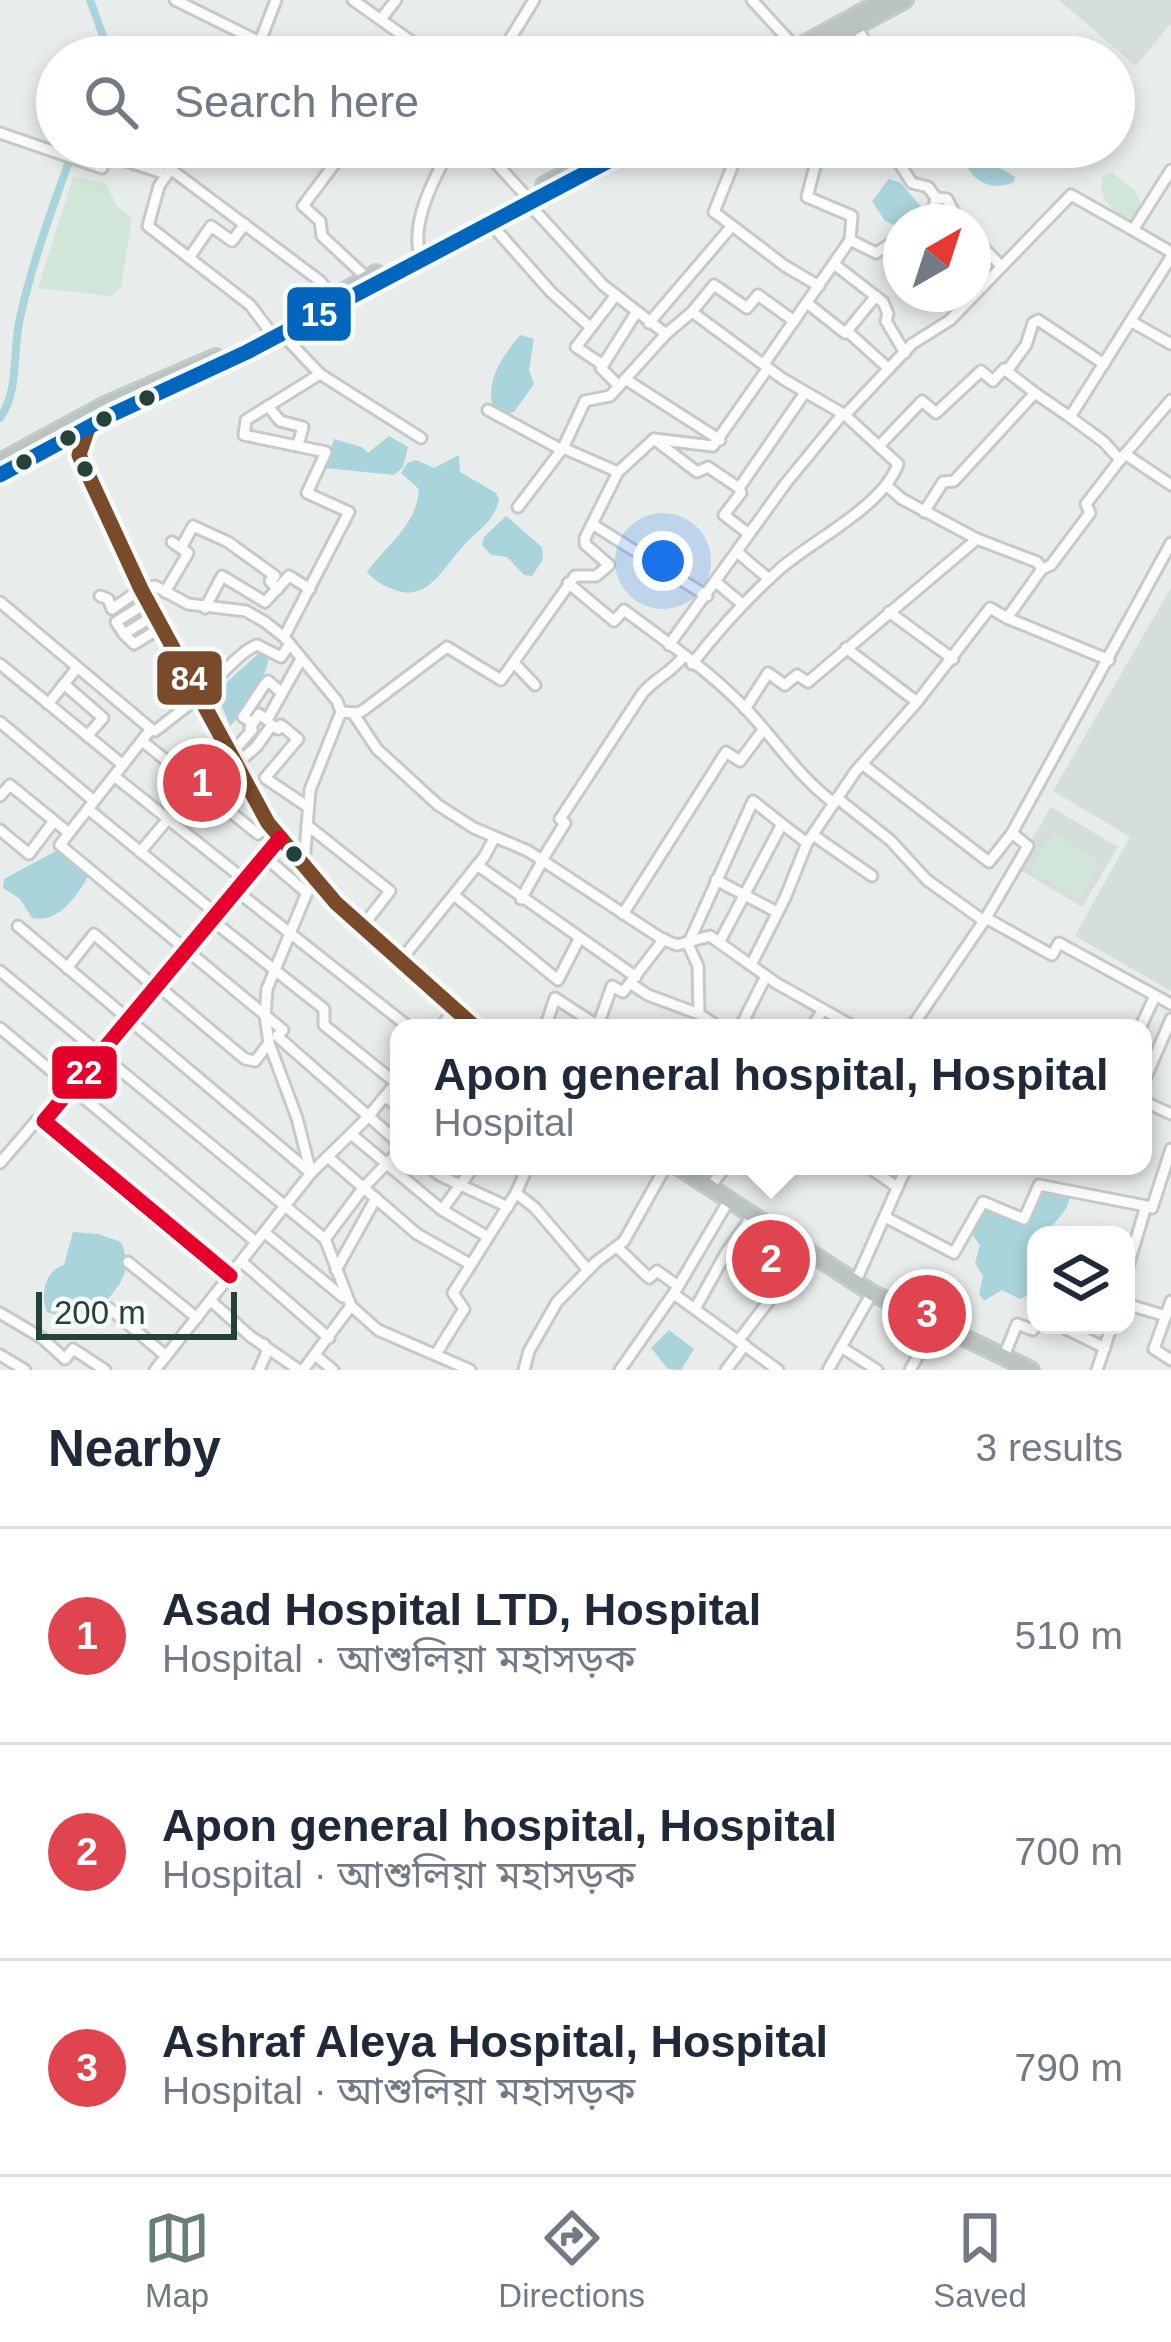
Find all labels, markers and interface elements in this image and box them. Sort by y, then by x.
search box [36,36,1135,168]
icon: search [78,69,144,135]
text: Search here [174,76,419,127]
north arrow [883,204,991,312]
line badge: 15 [285,285,353,343]
text: 15 [301,296,337,333]
unlabelled marker [136,387,158,409]
unlabelled marker [93,408,115,430]
unlabelled marker [57,427,79,449]
unlabelled marker [13,451,35,473]
unlabelled marker [74,458,96,480]
your location [633,531,693,591]
line badge: 84 [155,649,224,707]
text: 84 [171,660,208,697]
pin: 1 [163,738,241,828]
unlabelled marker [283,843,305,865]
popup [390,1019,1152,1175]
line badge: 22 [50,1044,119,1101]
text: Apon general hospital, Hospital [433,1049,1109,1100]
text: 22 [66,1054,102,1091]
text: Hospital [433,1101,574,1144]
pin: 2 [732,1214,810,1304]
map controls [1027,1226,1135,1334]
button: layers [1027,1226,1135,1334]
pin: 3 [888,1269,966,1359]
scale bar [36,1286,237,1339]
text: 200 m [54,1294,146,1331]
text: Nearby [48,1420,221,1477]
text: 3 results [976,1426,1123,1469]
text: Asad Hospital LTD, Hospital [162,1584,761,1635]
text: 1 [76,1614,98,1657]
text: 510 m [1015,1614,1123,1657]
text: Hospital · আশুলিয়া মহাসড়ক [162,1637,635,1680]
text: Apon general hospital, Hospital [162,1800,837,1851]
text: 2 [76,1830,98,1873]
text: 700 m [1015,1830,1123,1873]
text: Hospital · আশুলিয়া মহাসড়ক [162,1853,635,1896]
text: Ashraf Aleya Hospital, Hospital [162,2016,828,2067]
text: 3 [76,2046,98,2089]
text: 790 m [1015,2046,1123,2089]
text: Hospital · আশুলিয়া মহাসড়ক [162,2069,635,2112]
tab: Map [144,2205,210,2315]
tab: Directions [498,2205,645,2315]
tab: Saved [933,2205,1027,2315]

